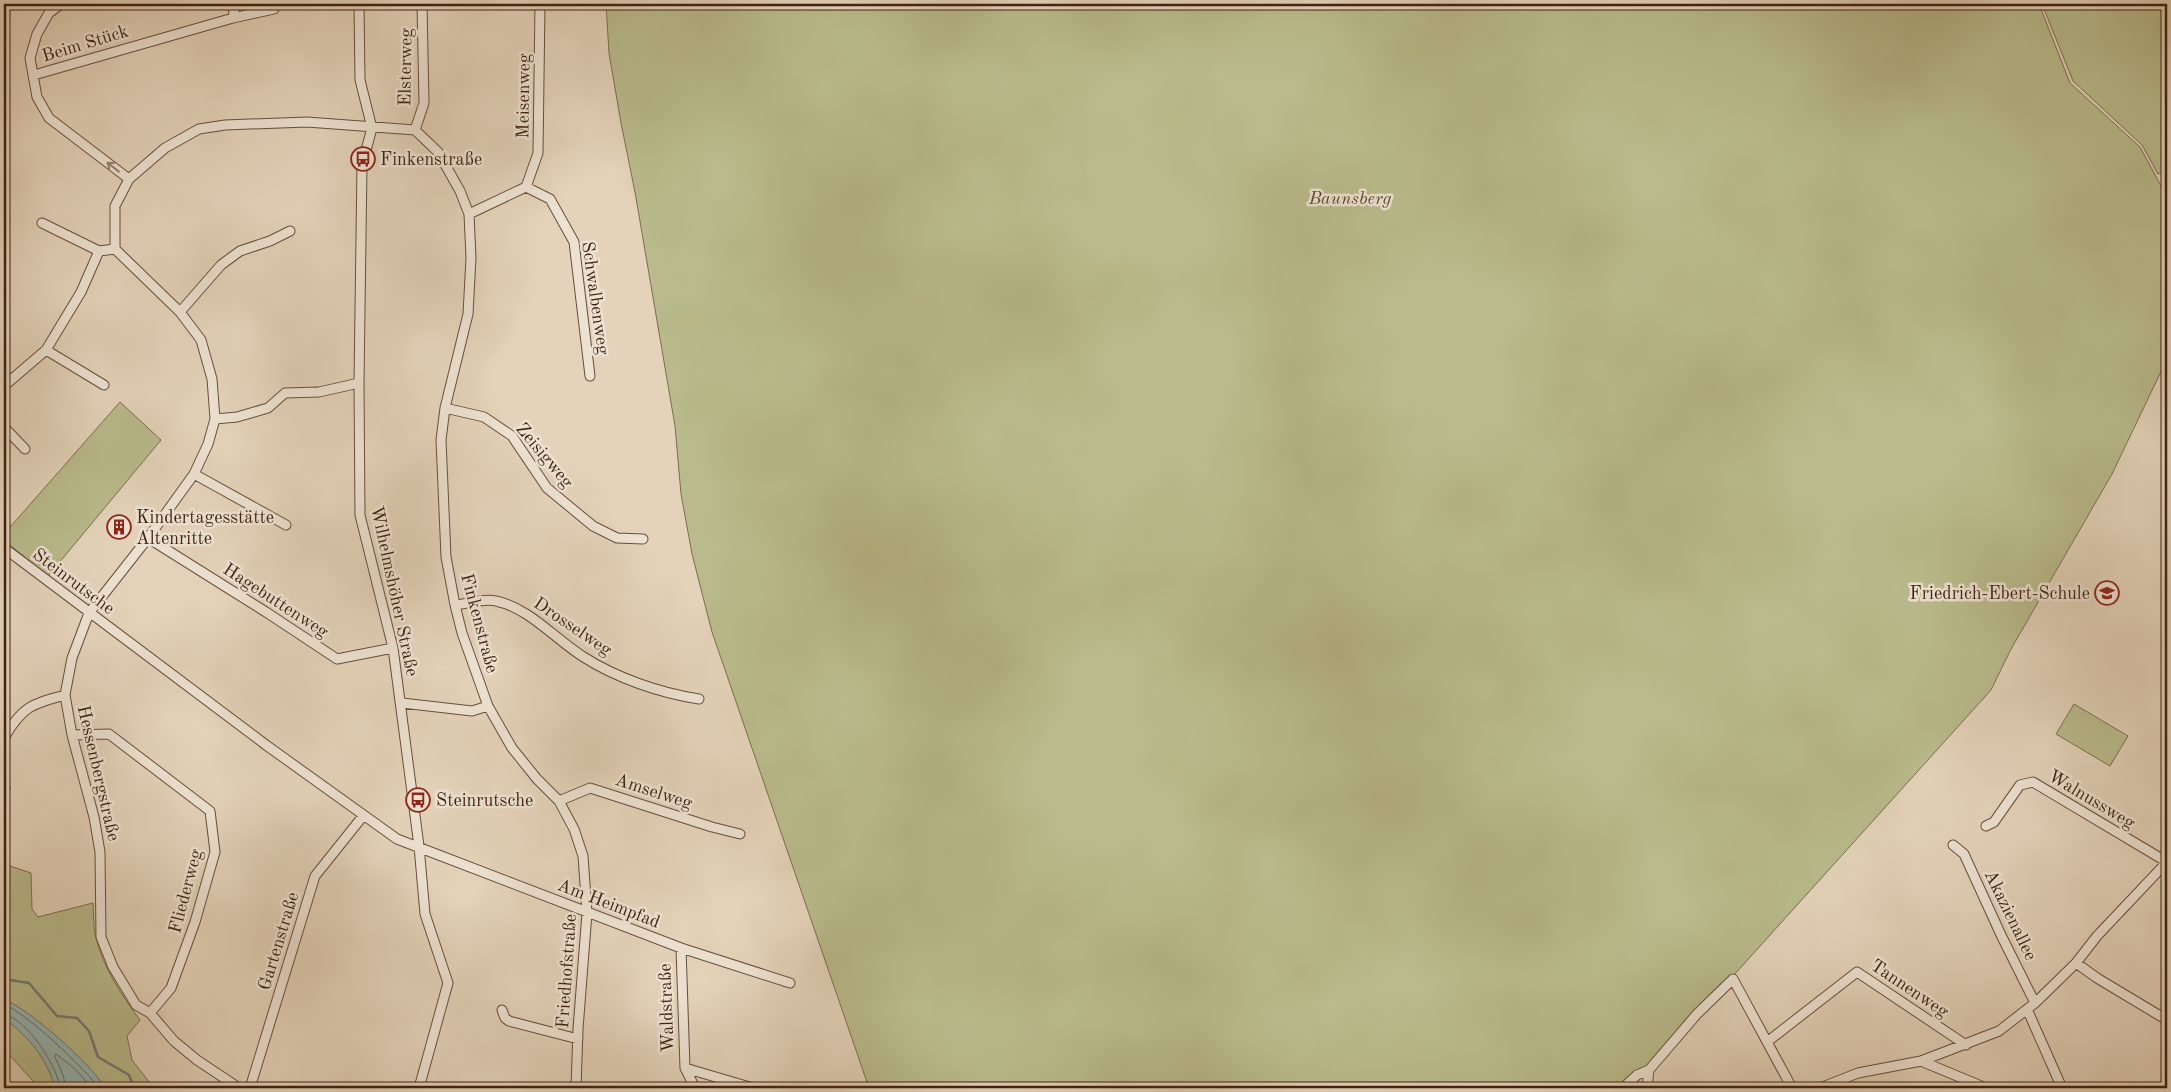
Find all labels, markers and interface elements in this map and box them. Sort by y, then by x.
street label: Beim Stück [40,22,131,66]
street label: Elsterweg [396,28,416,106]
street label: Meisenweg [514,53,534,139]
bus stop icon: Finkenstraße [350,146,376,172]
place label: Finkenstraße [380,151,482,169]
one-way arrow [107,161,120,172]
park label: Baunsberg [1308,190,1392,208]
street label: Schwalbenweg [578,240,612,356]
street label: Zeisigweg [512,420,576,492]
street label: Wilhelmshöher Straße [367,504,421,678]
place label: Kindertagesstätte Altenritte [136,509,274,548]
building icon: Kindertagesstätte Altenritte [106,514,132,540]
street label: Steinrutsche [29,545,118,618]
street label: Hagebuttenweg [220,560,332,642]
street label: Finkenstraße [457,572,501,675]
school or university icon: Friedrich-Ebert-Schule [2094,580,2120,606]
place label: Friedrich-Ebert-Schule [1910,585,2090,603]
street label: Drosselweg [530,594,615,660]
street label: Hessenbergstraße [74,704,122,843]
street label: Walnussweg [2045,767,2138,833]
street label: Amselweg [613,771,695,813]
bus stop icon: Steinrutsche [405,787,431,813]
place label: Steinrutsche [436,792,533,810]
street label: Fliederweg [166,847,206,935]
street label: Akazienallee [1981,867,2040,963]
street label: Am Heimpfad [555,876,662,932]
street label: Gartenstraße [255,890,302,993]
street label: Friedhofstraße [554,913,580,1029]
street label: Tannenweg [1867,956,1952,1021]
street label: Waldstraße [656,963,678,1053]

